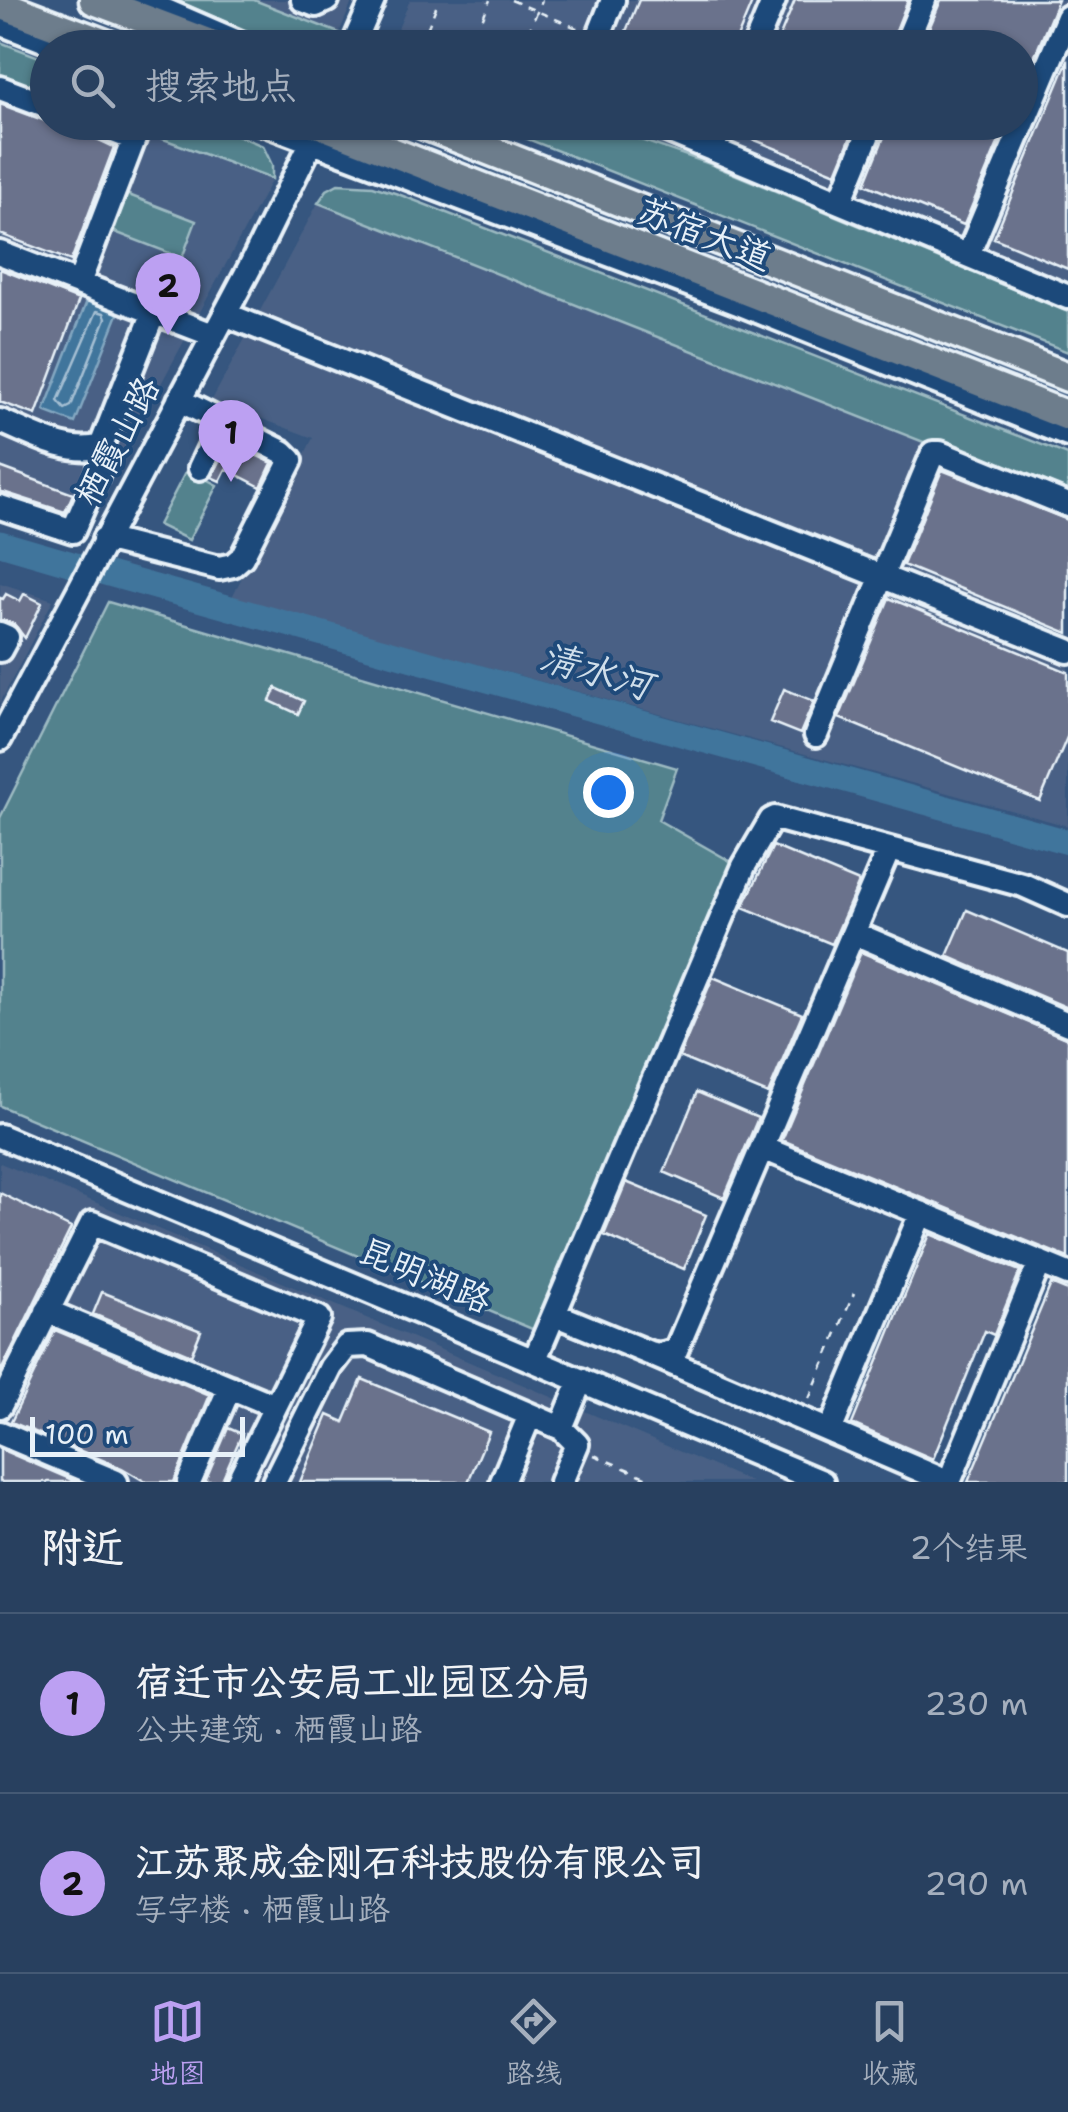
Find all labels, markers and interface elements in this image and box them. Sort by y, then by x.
search box [30,30,1038,140]
icon: search [65,58,120,113]
text: 搜索地点 [145,60,297,111]
street label: 苏宿大道 [631,187,779,281]
pin: 2 [136,252,200,335]
street label: 栖霞山路 [63,368,170,514]
pin: 1 [198,400,264,482]
water label: 清水河 [534,630,664,712]
your location [583,767,634,818]
street label: 昆明湖路 [352,1226,499,1324]
scale bar [30,1412,245,1456]
text: 100 m [45,1415,129,1453]
text: 附近 [40,1519,124,1575]
text: 2个结果 [910,1526,1028,1569]
text: 宿迁市公安局工业园区分局 [135,1656,591,1707]
text: 1 [65,1682,80,1725]
text: 230 m [925,1682,1028,1725]
text: 公共建筑 · 栖霞山路 [135,1707,422,1750]
text: 江苏聚成金刚石科技股份有限公司 [135,1836,705,1887]
text: 2 [61,1862,84,1905]
text: 290 m [925,1862,1028,1905]
text: 写字楼 · 栖霞山路 [135,1887,390,1930]
tab: 地图 [150,1994,206,2092]
tab: 路线 [506,1994,562,2092]
tab: 收藏 [862,1994,918,2092]

